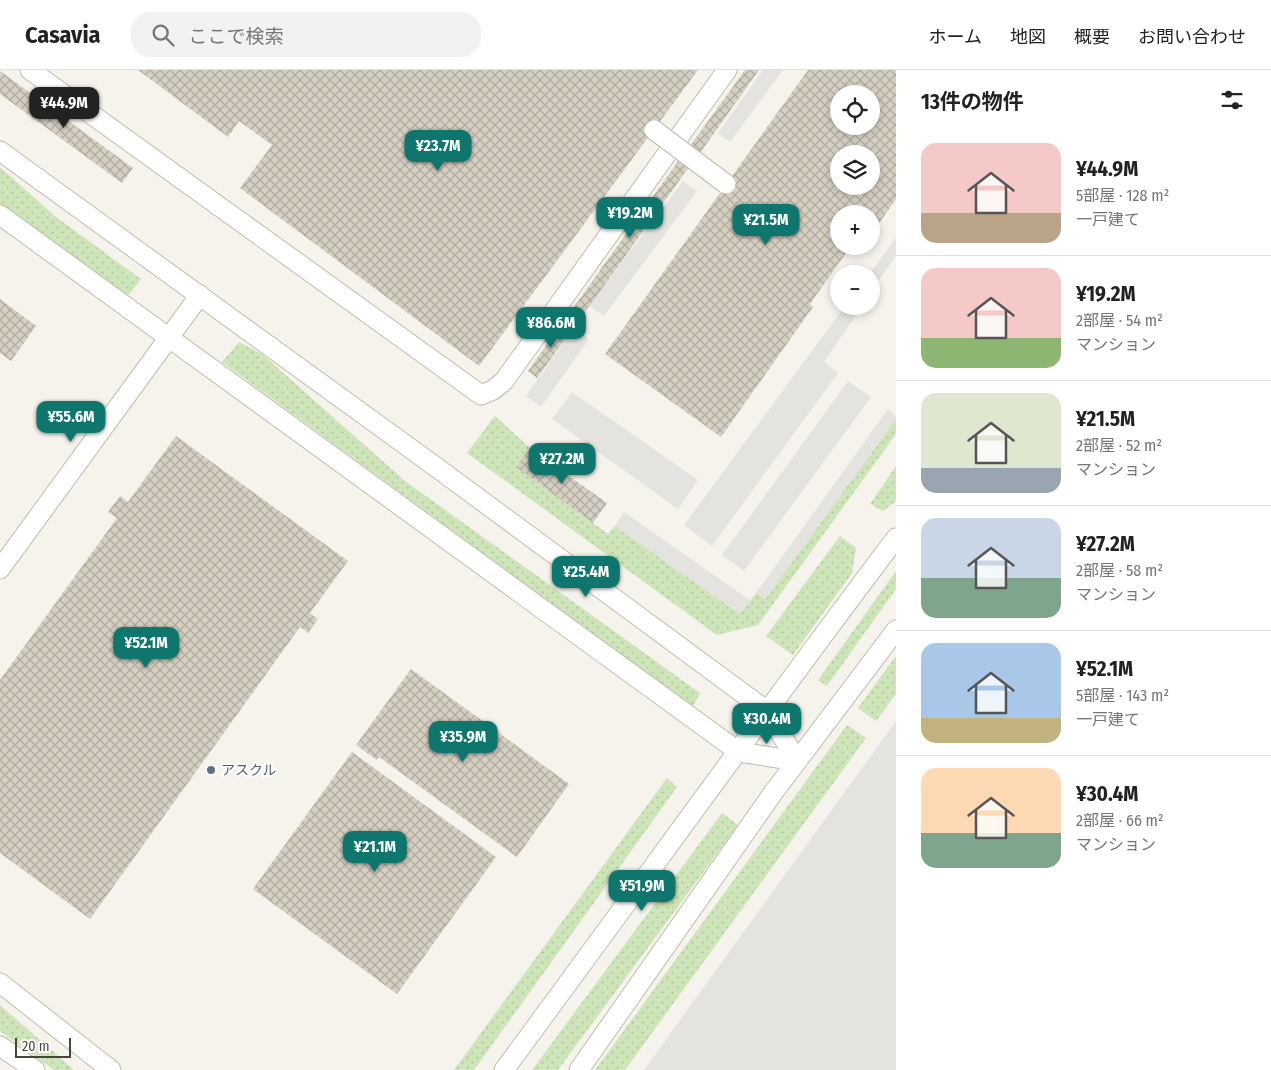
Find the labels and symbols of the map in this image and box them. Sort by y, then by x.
pin: ¥44.9M [23,87,105,129]
pin: ¥23.7M [397,129,479,172]
pin: ¥19.2M [589,196,671,239]
pin: ¥21.5M [725,204,807,246]
pin: ¥86.6M [510,306,592,349]
pin: ¥55.6M [30,400,112,443]
pin: ¥27.2M [521,442,603,485]
pin: ¥25.4M [545,556,627,598]
pin: ¥52.1M [105,626,187,669]
pin: ¥30.4M [726,702,808,745]
pin: ¥35.9M [422,720,504,763]
place label: アスクル [221,762,277,779]
marker: アスクル [205,764,217,776]
pin: ¥21.1M [334,830,416,873]
pin: ¥51.9M [601,870,683,912]
scale bar [15,1035,71,1058]

